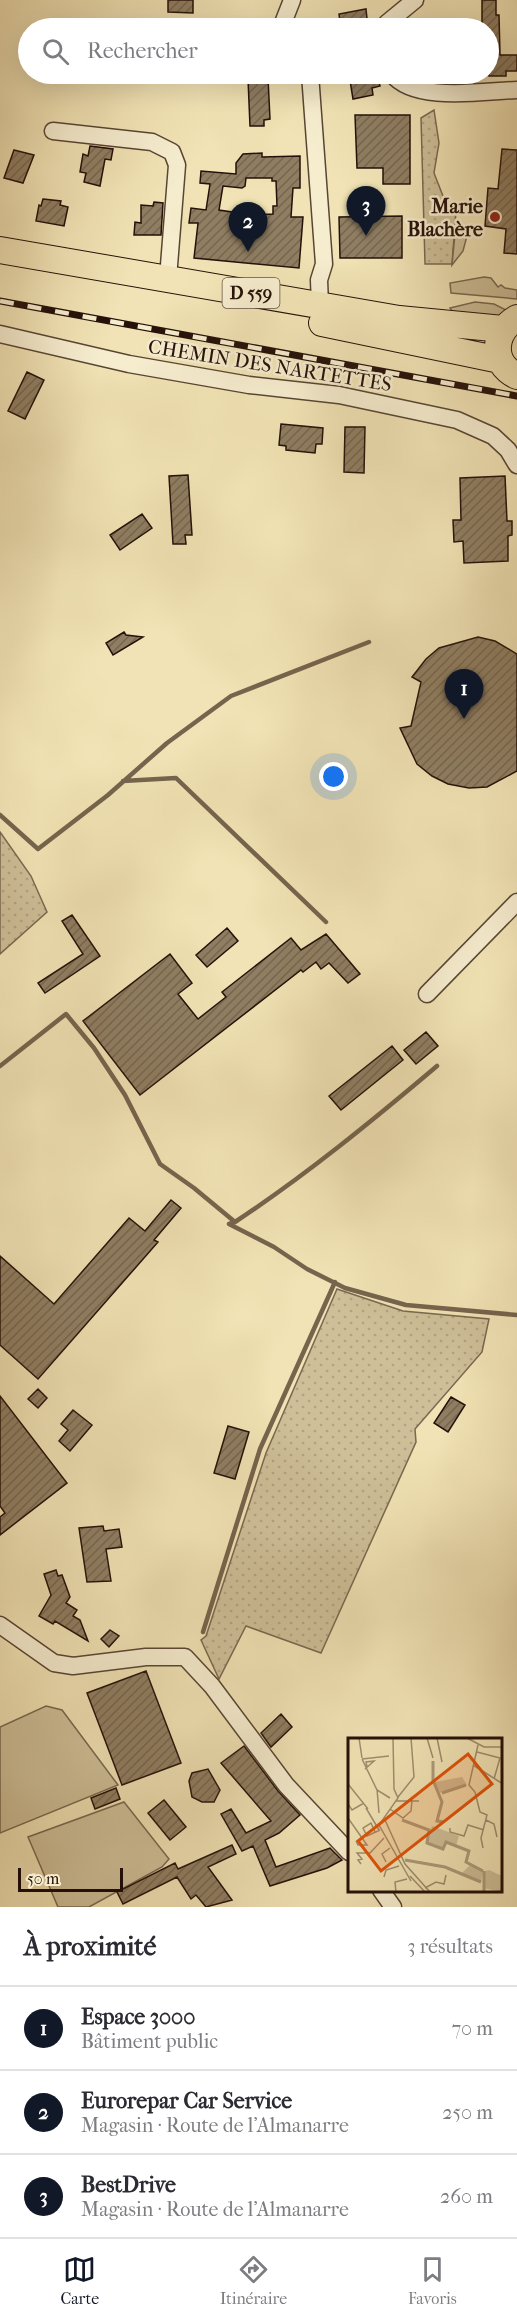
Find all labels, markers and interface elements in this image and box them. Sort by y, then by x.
search box [18,18,499,84]
icon: search [39,35,72,68]
text: Rechercher [87,38,198,64]
pin: 3 [346,186,386,236]
place label: Marie Blachère [407,195,483,241]
pin: 2 [228,202,268,252]
marker: Marie Blachère [488,210,502,224]
road number: D 559 [222,278,280,308]
street label: CHEMIN DES NARTETTES [147,335,393,396]
pin: 1 [444,670,484,719]
your location [319,762,348,791]
inset map [348,1738,502,1892]
scale bar [18,1865,123,1892]
text: 50 m [27,1869,59,1888]
text: À proximité [24,1931,156,1962]
text: 3 résultats [407,1935,493,1958]
text: Espace 3000 [81,2004,195,2030]
text: 1 [40,2017,47,2040]
text: 70 m [451,2017,493,2040]
text: Bâtiment public [81,2030,218,2053]
text: Eurorepar Car Service [81,2088,292,2114]
text: 2 [38,2101,49,2124]
text: 250 m [442,2101,493,2124]
text: Magasin · Route de l'Almanarre [81,2114,349,2137]
text: BestDrive [81,2172,176,2198]
text: 3 [39,2185,48,2208]
text: 260 m [440,2185,493,2208]
text: Magasin · Route de l'Almanarre [81,2198,349,2221]
tab: Carte [60,2253,99,2308]
tab: Itinéraire [220,2253,287,2308]
tab: Favoris [408,2253,457,2308]

